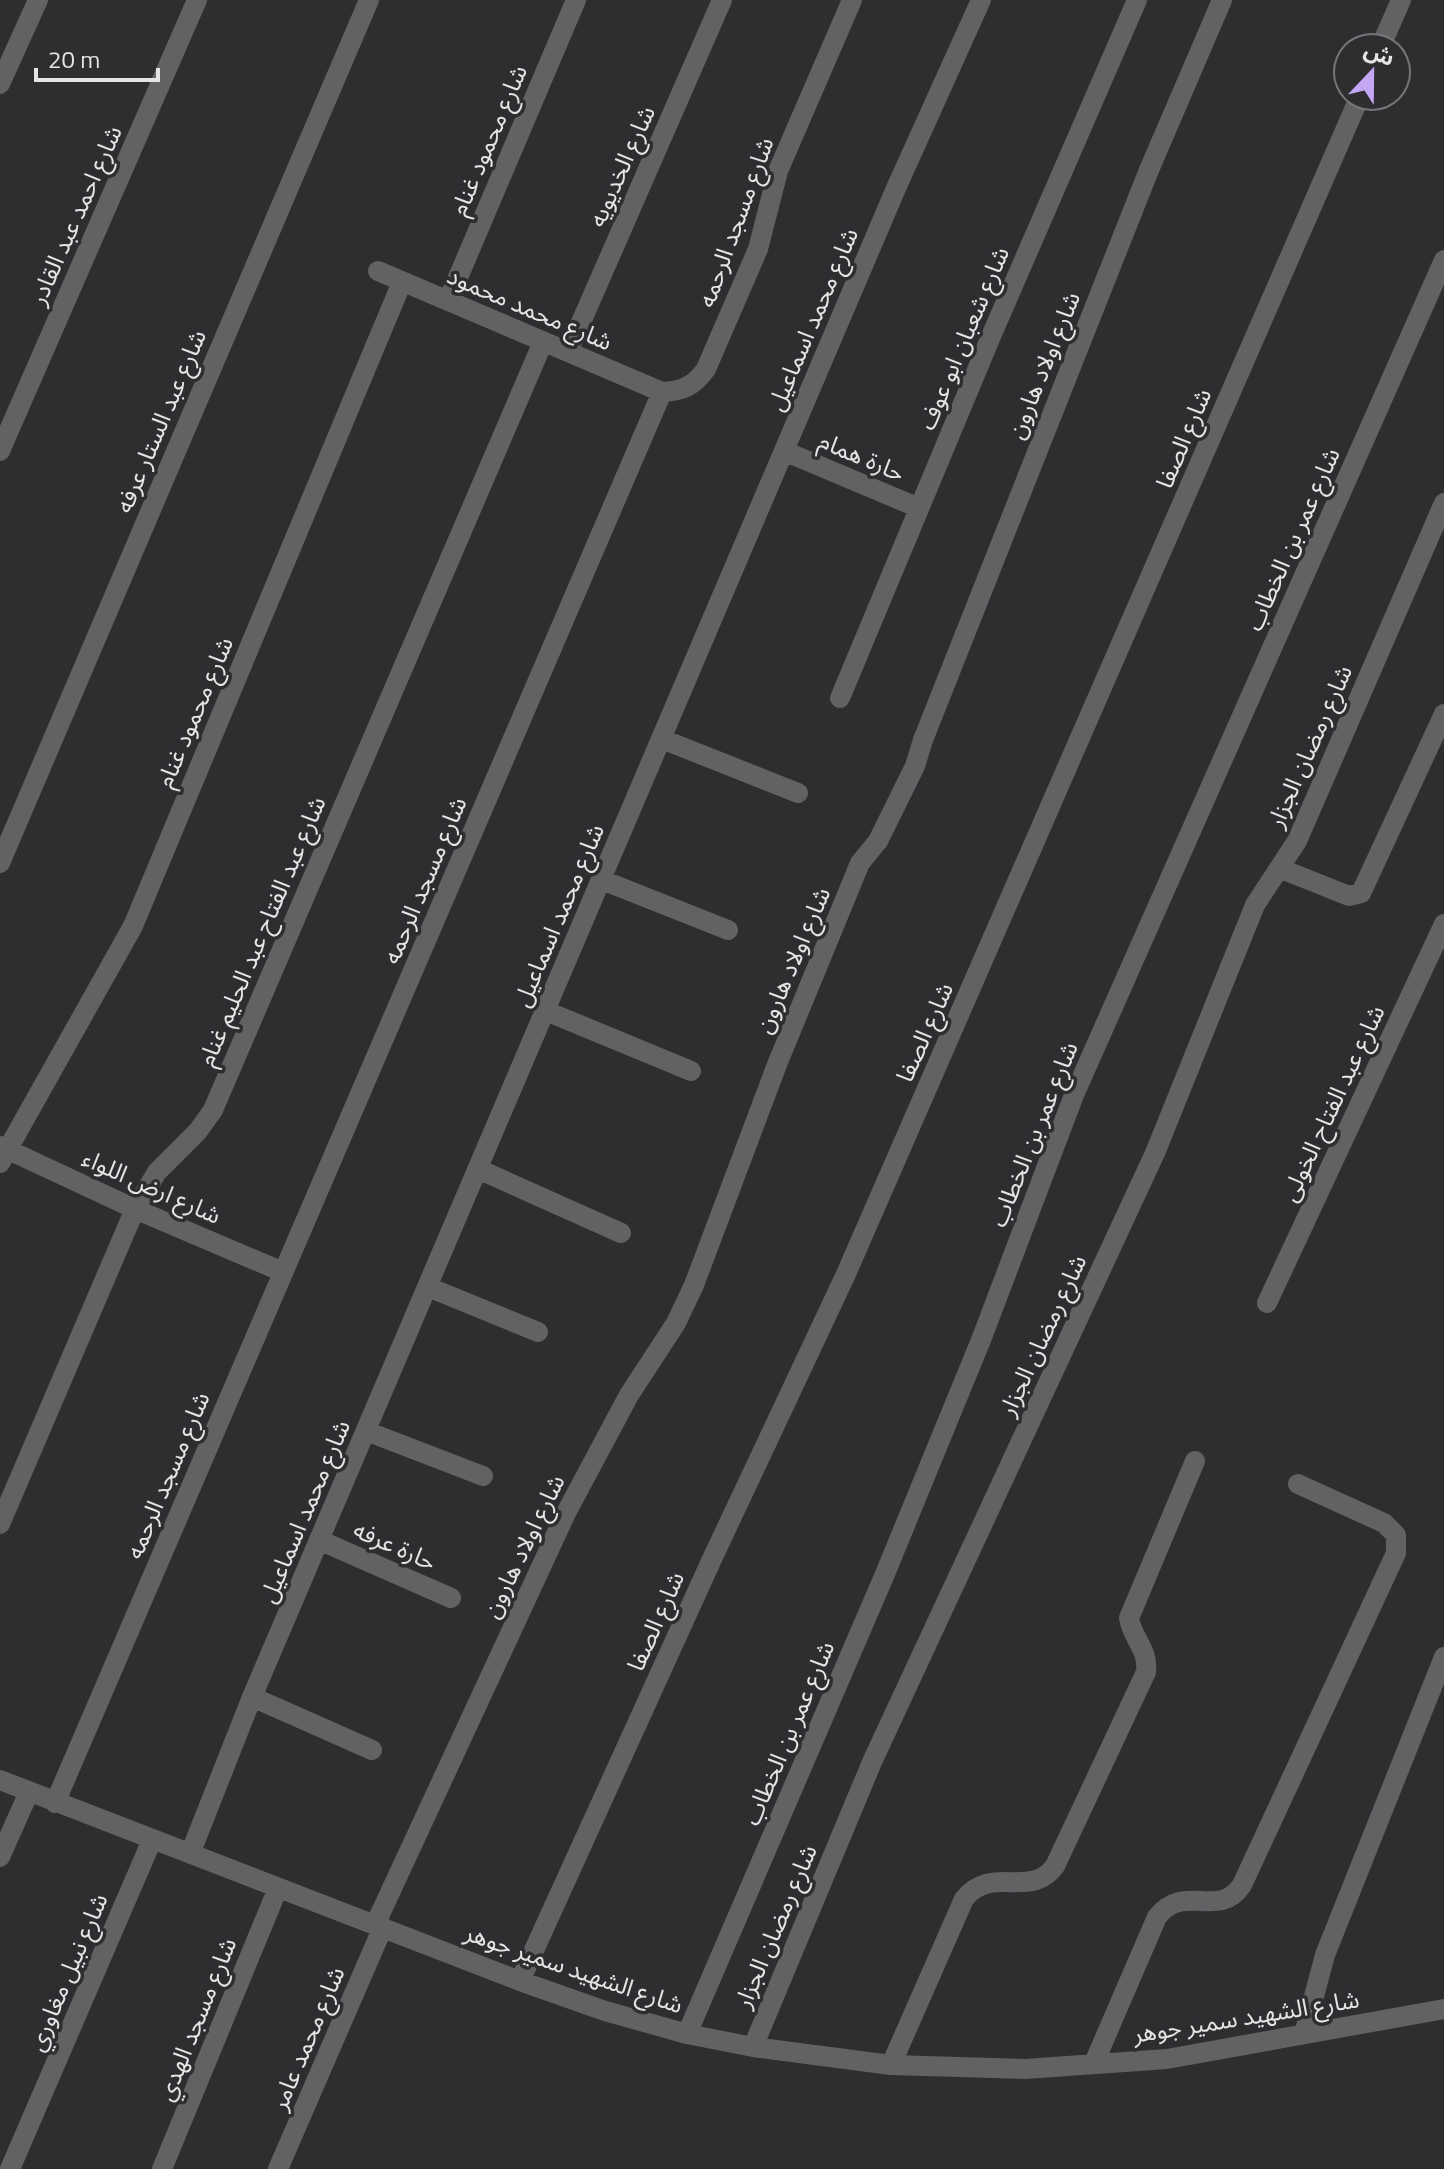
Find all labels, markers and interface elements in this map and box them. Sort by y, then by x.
scale bar [36,32,158,82]
north arrow [1332,32,1412,112]
text: ش [1359,32,1400,75]
text: 20 m [48,41,100,77]
street label: شارع محمود غنام [440,59,537,221]
street label: شارع الخديويه [578,100,664,232]
street label: شارع احمد عبد القادر [19,119,131,312]
street label: شارع مسجد الرحمه [688,132,782,312]
street label: شارع محمد اسماعيل [757,222,867,416]
street label: شارع شعبان ابو عوف [908,241,1018,435]
street label: شارع محمد محمود [442,257,618,359]
street label: شارع اولاد هارون [997,286,1089,444]
street label: شارع عبد الستار عرفه [105,324,215,518]
street label: شارع الصفا [1146,382,1220,494]
street label: حارة همام [813,422,911,491]
street label: شارع عمر بن الخطاب [1235,442,1349,636]
street label: شارع محمود غنام [146,631,243,793]
street label: شارع رمضان الجزار [1257,659,1361,834]
street label: شارع عبد الفتاح عبد الحليم غنام [188,790,335,1072]
street label: شارع مسجد الرحمه [373,791,475,969]
street label: شارع محمد اسماعيل [503,818,613,1012]
street label: شارع اولاد هارون [745,881,839,1039]
street label: شارع الصفا [886,976,962,1088]
street label: شارع عبد الفتاح الخولى [1271,999,1393,1207]
street label: شارع عمر بن الخطاب [979,1036,1087,1232]
street label: شارع ارض اللواء [77,1139,227,1233]
street label: شارع رمضان الجزار [988,1248,1095,1423]
street label: شارع مسجد الرحمه [116,1386,218,1564]
street label: شارع محمد اسماعيل [249,1414,359,1608]
street label: شارع اولاد هارون [473,1468,573,1624]
street label: حارة عرفه [348,1511,442,1579]
street label: شارع الصفا [617,1565,693,1677]
street label: شارع عمر بن الخطاب [733,1635,843,1831]
street label: شارع رمضان الجزار [724,1839,826,2014]
street label: شارع نبيل مغاوري [18,1887,118,2057]
street label: شارع الشهيد سمير جوهر [459,1913,688,2022]
street label: شارع مسجد الهدي [147,1932,247,2107]
street label: شارع محمد عامر [260,1961,353,2116]
street label: شارع الشهيد سمير جوهر [1129,1980,1362,2052]

